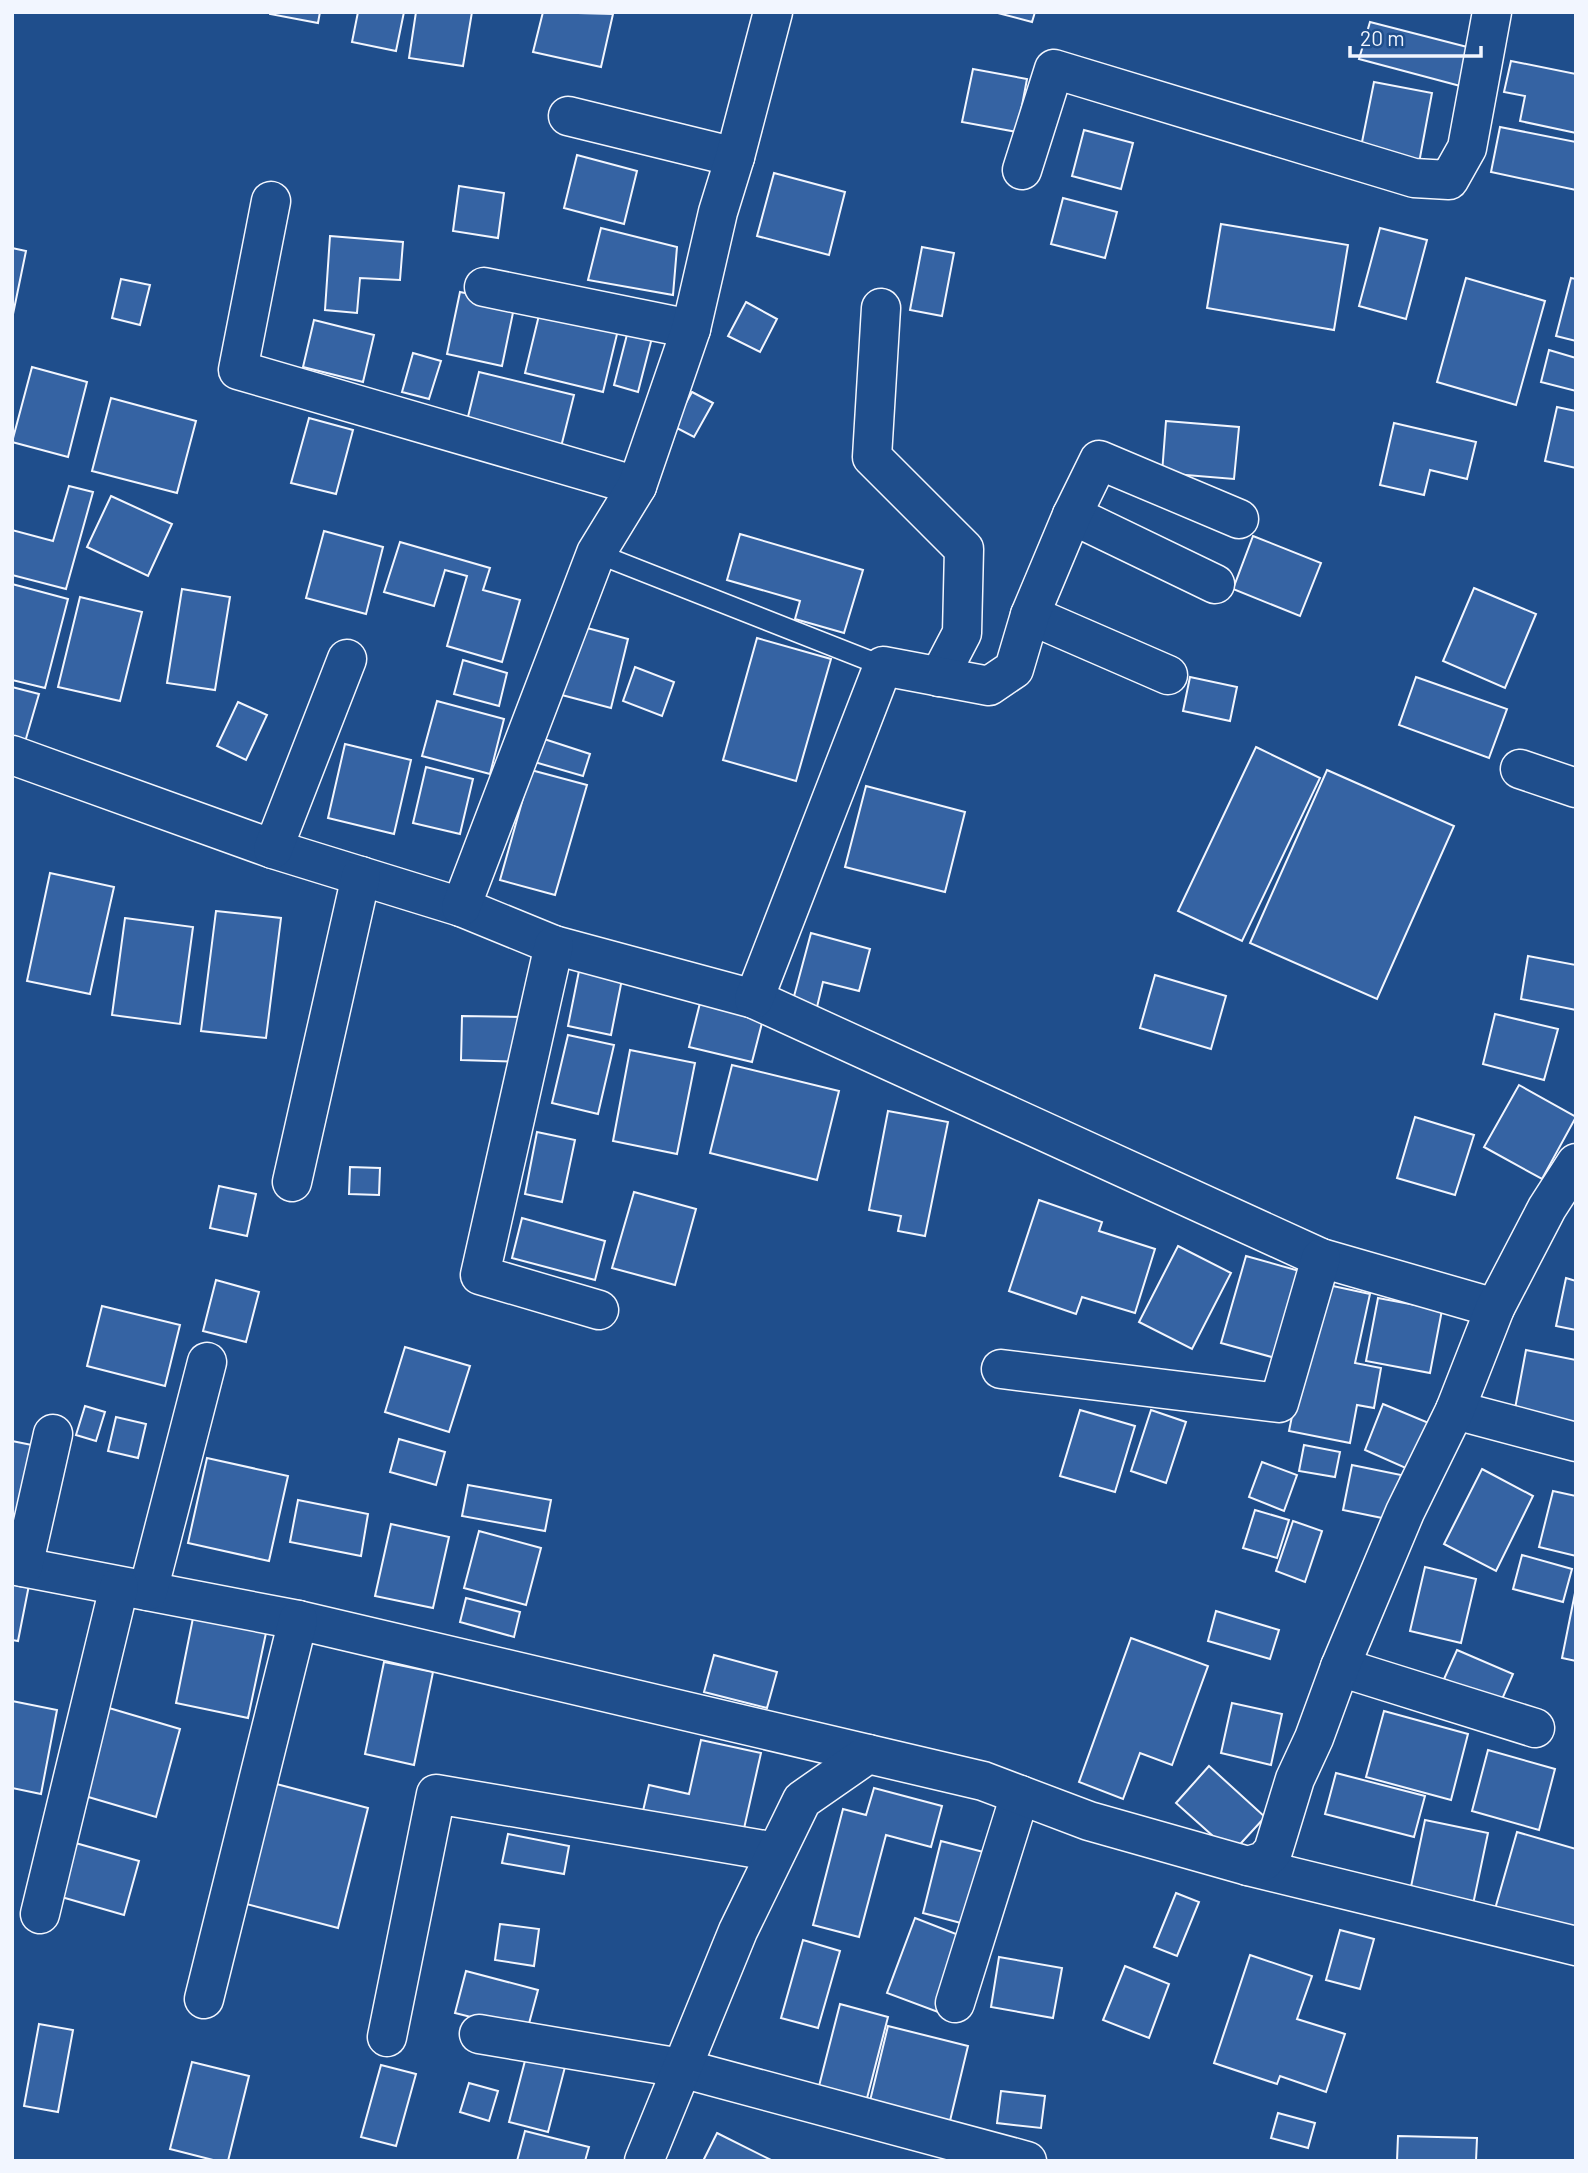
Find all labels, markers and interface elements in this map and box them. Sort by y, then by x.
scale bar [1350,14,1481,58]
text: 20 m [1360,25,1405,50]

